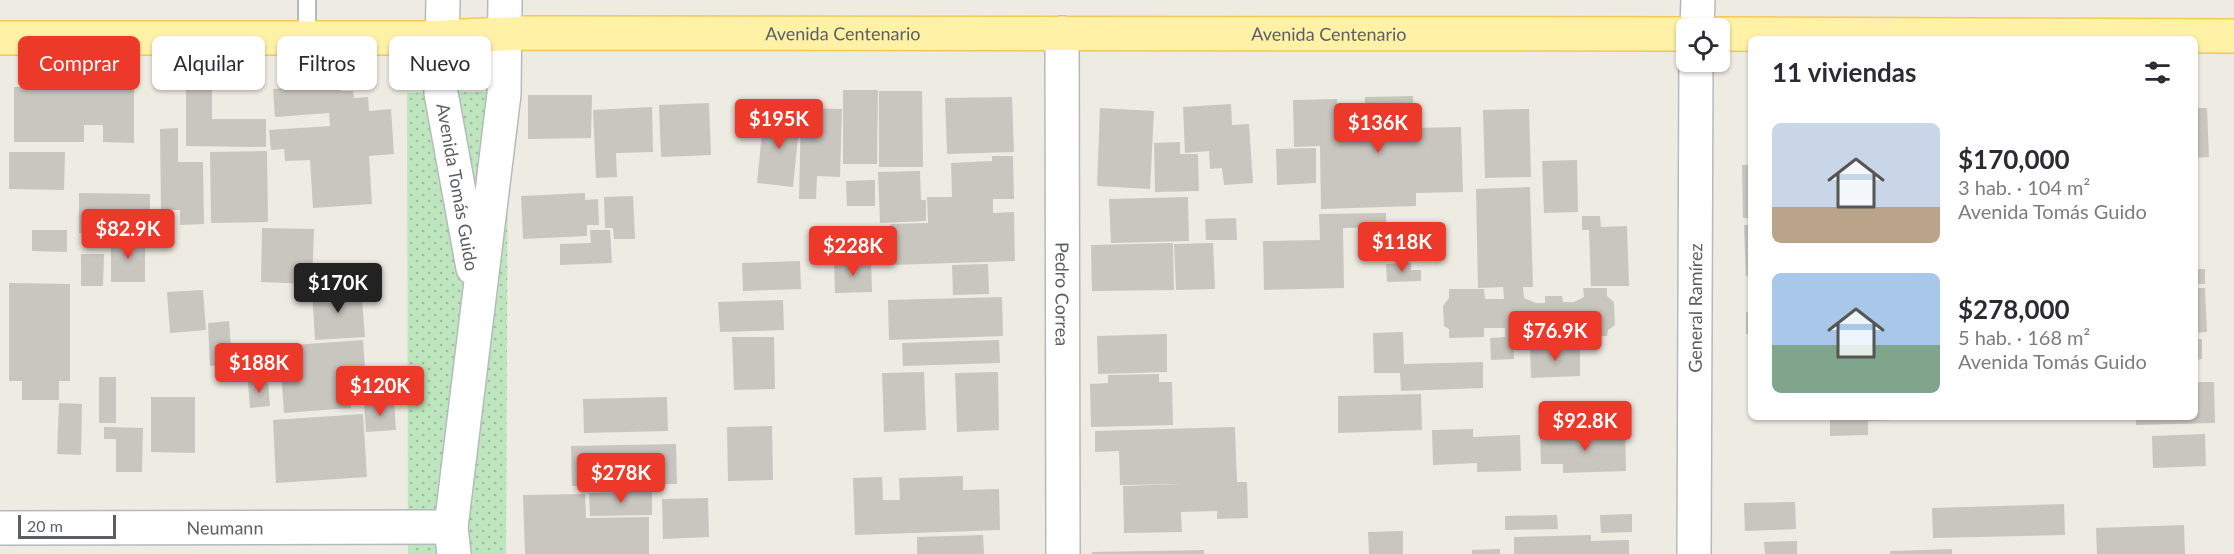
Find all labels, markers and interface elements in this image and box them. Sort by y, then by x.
map controls [1676,18,1730,72]
button: locate [1676,18,1730,72]
street label: Avenida Centenario [765,22,921,44]
street label: Avenida Centenario [1251,23,1407,45]
chip: Comprar [18,36,140,90]
chip: Alquilar [152,36,265,90]
chip: Filtros [277,36,377,90]
chip: Nuevo [389,36,491,90]
text: 11 viviendas [1772,56,1916,88]
icon: filters [2141,56,2174,89]
pin: $195K [737,99,821,150]
street label: Avenida Tomás Guido [432,101,484,273]
pin: $136K [1336,103,1420,154]
text: $195K [749,106,809,130]
text: $136K [1348,110,1408,134]
text: $170,000 [1958,143,2070,175]
icon: home [1820,147,1892,219]
text: 3 hab. · 104 m² [1958,175,2090,199]
text: Avenida Tomás Guido [1958,199,2147,223]
pin: $82.9K [79,209,177,260]
text: $82.9K [96,216,160,240]
pin: $118K [1360,222,1444,273]
pin: $228K [811,226,895,277]
text: $118K [1372,229,1432,253]
text: $228K [823,233,883,257]
street label: Pedro Correa [1051,242,1074,346]
street label: General Ramírez [1684,243,1706,373]
pin: $170K [296,263,380,314]
text: $170K [308,270,368,294]
text: $278,000 [1958,293,2070,325]
icon: home [1820,297,1892,369]
pin: $76.9K [1506,311,1604,362]
text: $76.9K [1523,318,1587,342]
text: 5 hab. · 168 m² [1958,325,2090,349]
pin: $188K [217,343,301,394]
text: Avenida Tomás Guido [1958,349,2147,373]
text: $188K [229,350,289,374]
pin: $120K [338,366,422,417]
text: $120K [350,373,410,397]
pin: $92.8K [1536,401,1634,452]
text: $92.8K [1553,408,1617,432]
pin: $278K [579,453,663,504]
text: $278K [591,460,651,484]
scale bar [18,512,116,540]
text: 20 m [27,516,63,535]
street label: Neumann [187,516,263,539]

